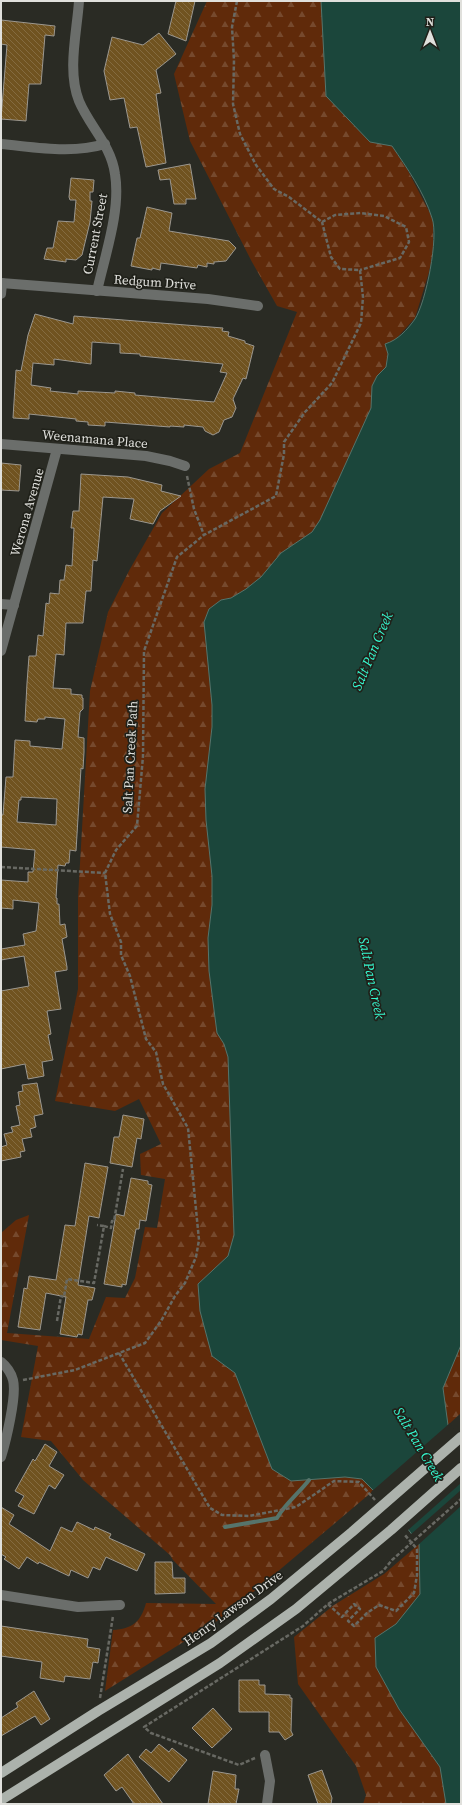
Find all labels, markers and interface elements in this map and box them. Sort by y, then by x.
north arrow [410,12,450,52]
text: N [426,15,434,30]
street label: Current Street [79,191,111,276]
street label: Redgum Drive [113,271,197,293]
street label: Weenamana Place [41,426,149,452]
street label: Werona Avenue [6,466,48,558]
water label: Salt Pan Creek [347,608,398,693]
street label: Salt Pan Creek Path [119,700,141,814]
water label: Salt Pan Creek [354,935,391,1021]
water label: Salt Pan Creek [389,1403,449,1485]
street label: Henry Lawson Drive [180,1566,286,1650]

